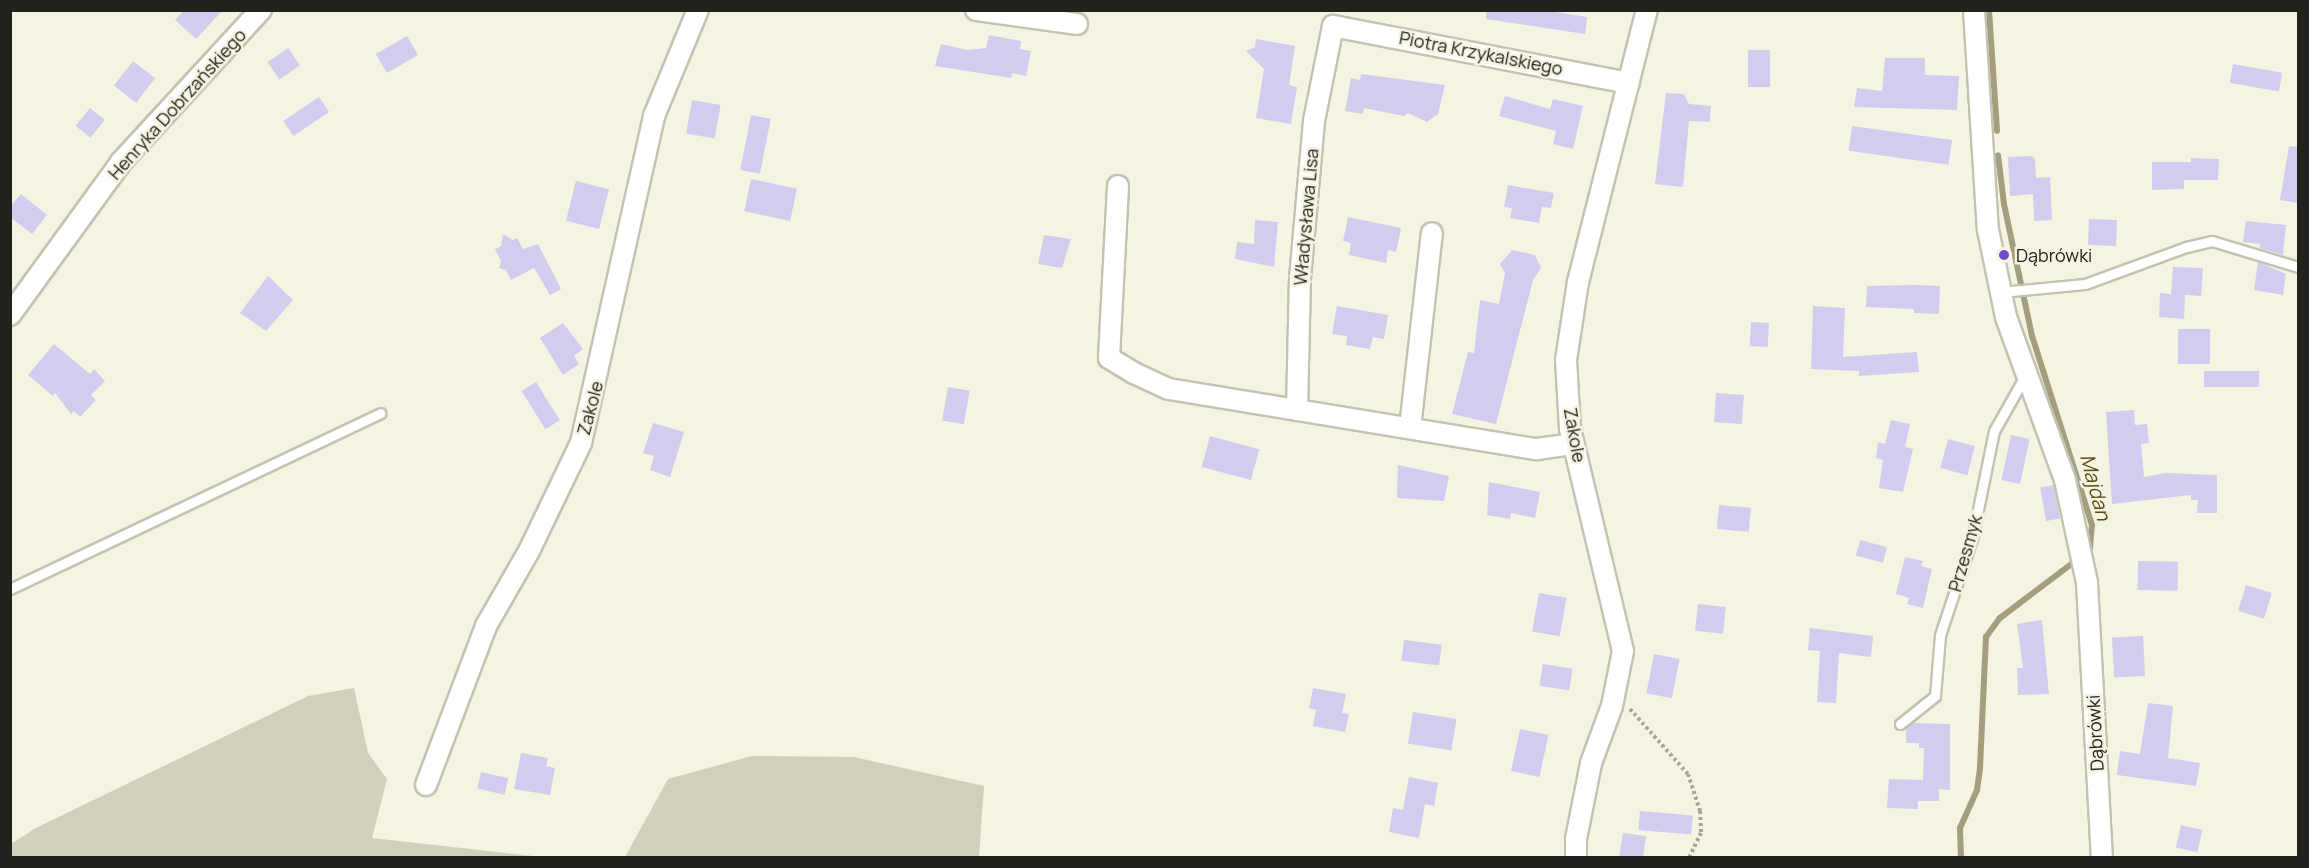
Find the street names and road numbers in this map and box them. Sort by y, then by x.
street label: Henryka Dobrzańskiego [104,24,250,184]
street label: Piotra Krzykalskiego [1397,27,1565,79]
street label: Władysława Lisa [1289,148,1323,286]
street label: Zakole [572,379,608,437]
street label: Zakole [1560,406,1590,464]
street label: Przesmyk [1944,512,1986,594]
street label: Dąbrówki [2082,694,2108,772]

